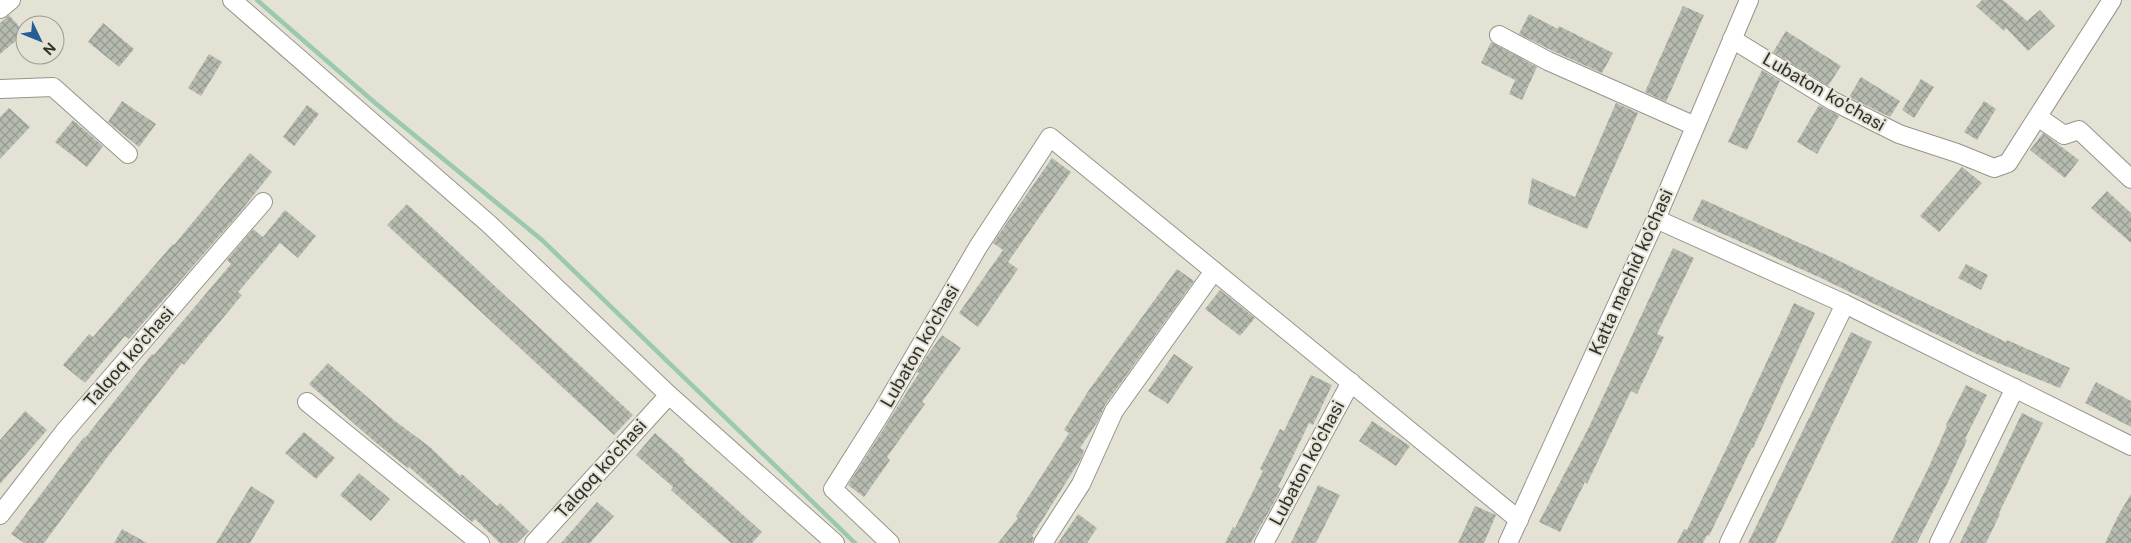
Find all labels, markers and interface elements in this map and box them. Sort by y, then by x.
north arrow [15,15,65,65]
text: N [40,39,59,58]
street label: Lubaton ko'chasi [1759,48,1889,135]
street label: Katta machid ko'chasi [1584,185,1677,358]
street label: Lubaton ko'chasi [876,281,963,411]
street label: Talqoq ko'chasi [79,302,178,411]
street label: Lubaton ko'chasi [1265,397,1348,529]
street label: Talqoq ko'chasi [551,415,651,523]

